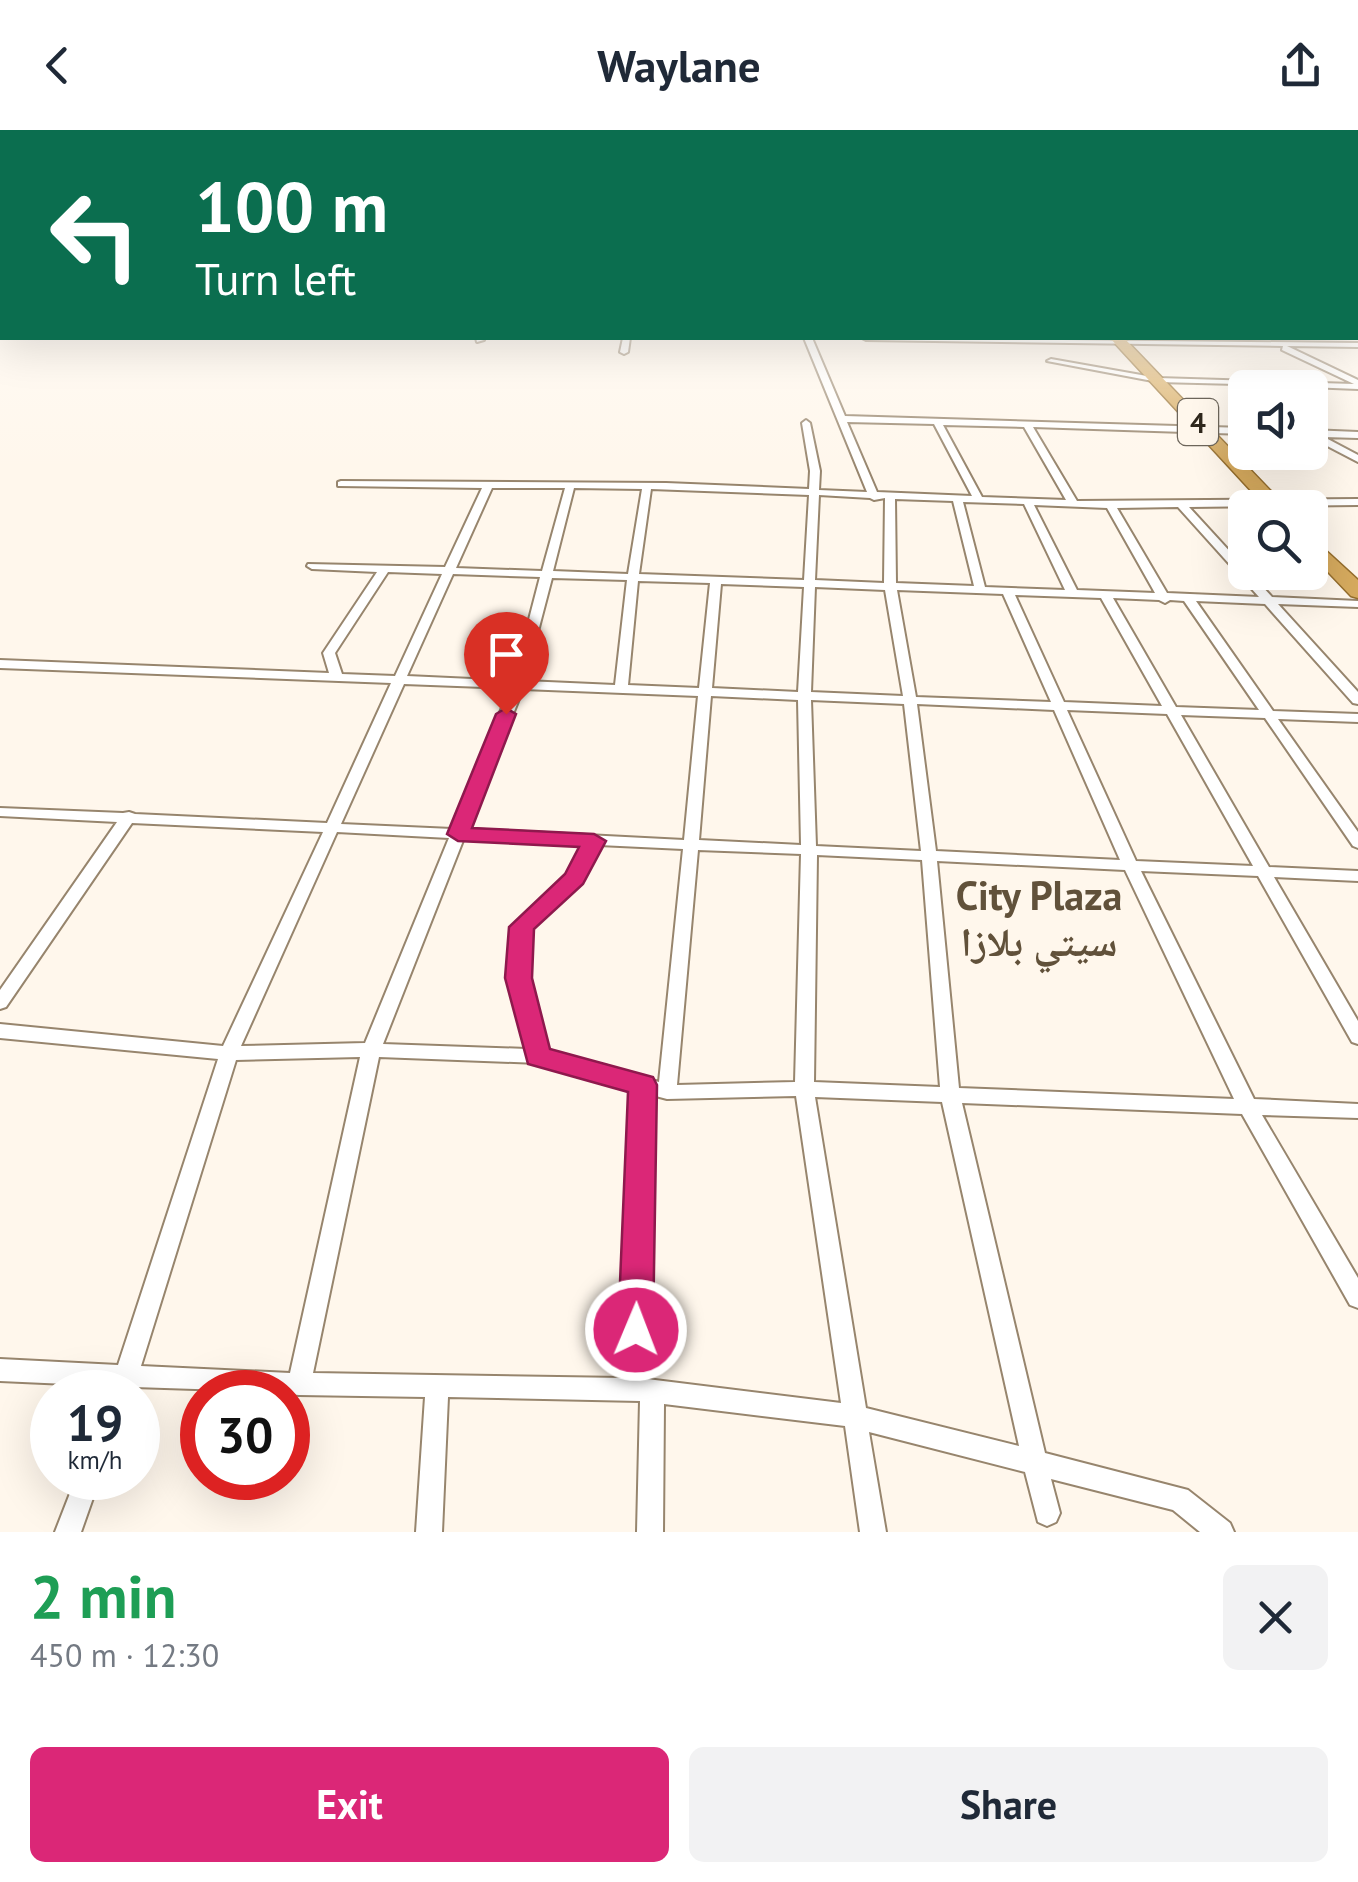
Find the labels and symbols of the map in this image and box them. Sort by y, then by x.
road number: 4 [1178,399,1218,445]
pin [464,612,549,715]
district label: City Plaza سيتي بلازا [956,869,1122,974]
position arrow [584,1278,688,1382]
speed limit sign: 30 [180,1370,310,1500]

